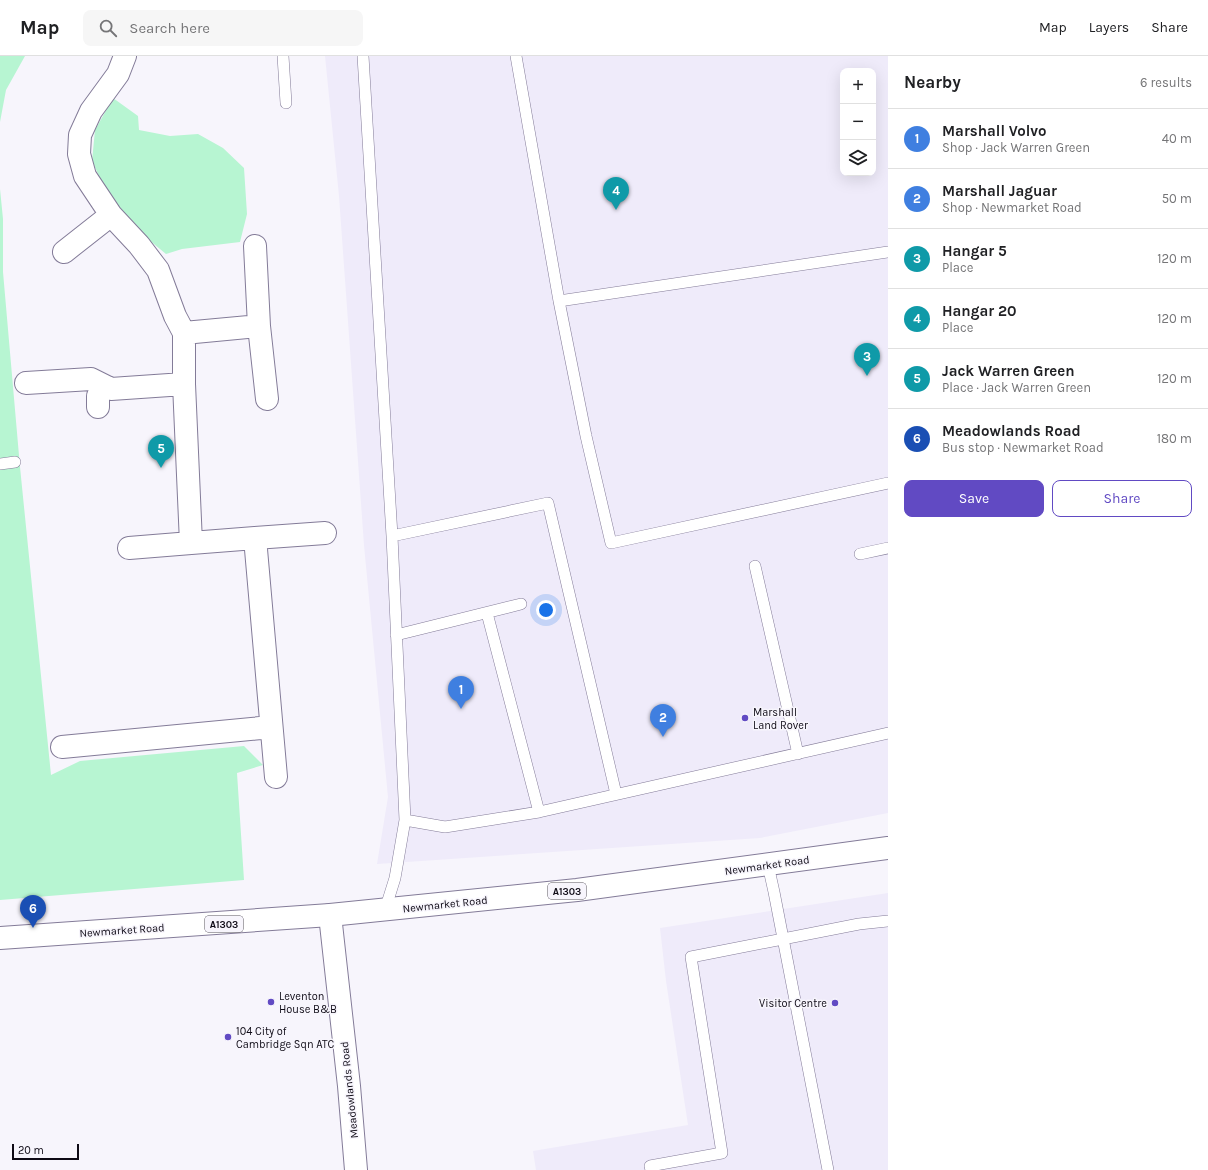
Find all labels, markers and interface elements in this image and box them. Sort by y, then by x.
search box [83,10,363,46]
text: Map [20,17,59,39]
icon: search [97,17,119,39]
text: Search here [129,19,210,37]
text: Map [1039,19,1067,36]
text: Layers [1089,19,1129,36]
text: Share [1151,19,1188,36]
map controls [840,68,876,176]
button: + [840,68,876,104]
text: Nearby [904,72,961,92]
text: 6 results [1140,75,1192,90]
button: − [840,104,876,140]
text: Marshall Volvo [942,122,1047,140]
text: 1 [915,131,919,146]
text: 40 m [1162,131,1192,146]
button: layers [840,140,876,176]
text: Shop · Jack Warren Green [942,140,1090,155]
pin: 4 [603,177,629,210]
text: Marshall Jaguar [942,182,1057,200]
text: 2 [913,191,921,206]
text: 50 m [1162,191,1192,206]
text: Shop · Newmarket Road [942,200,1082,215]
text: Hangar 5 [942,242,1007,260]
text: 3 [913,251,921,266]
text: 120 m [1157,251,1192,266]
text: Place [942,260,973,275]
text: Hangar 20 [942,302,1016,320]
text: 4 [913,311,921,326]
text: 120 m [1157,311,1192,326]
text: Place [942,320,973,335]
pin: 3 [854,343,880,376]
text: Jack Warren Green [942,362,1075,380]
text: 5 [913,371,921,386]
text: 120 m [1157,371,1192,386]
text: Place · Jack Warren Green [942,380,1091,395]
text: Meadowlands Road [942,422,1081,440]
text: 6 [913,431,921,446]
text: 180 m [1157,431,1192,446]
pin: 5 [148,435,174,468]
text: Bus stop · Newmarket Road [942,440,1104,455]
button: Save [904,480,1044,517]
button: Share [1052,480,1192,517]
your location [536,600,556,620]
pin: 1 [448,676,474,709]
pin: 2 [650,704,676,737]
place label: Marshall Land Rover [753,706,808,732]
marker: Marshall Land Rover [740,713,750,723]
street label: Newmarket Road [724,853,810,878]
road number: A1303 [548,883,586,899]
street label: Newmarket Road [402,894,488,915]
pin: 6 [20,895,46,928]
road number: A1303 [205,916,243,932]
street label: Newmarket Road [79,921,165,940]
place label: Leventon House B&B [279,990,337,1016]
marker: Leventon House B&B [266,997,276,1007]
place label: Visitor Centre [759,997,827,1010]
marker: Visitor Centre [830,998,840,1008]
place label: 104 City of Cambridge Sqn ATC [236,1025,335,1051]
marker: 104 City of Cambridge Sqn ATC [223,1032,233,1042]
street label: Meadowlands Road [338,1041,361,1139]
scale bar [12,1142,79,1161]
text: 20 m [18,1144,44,1157]

